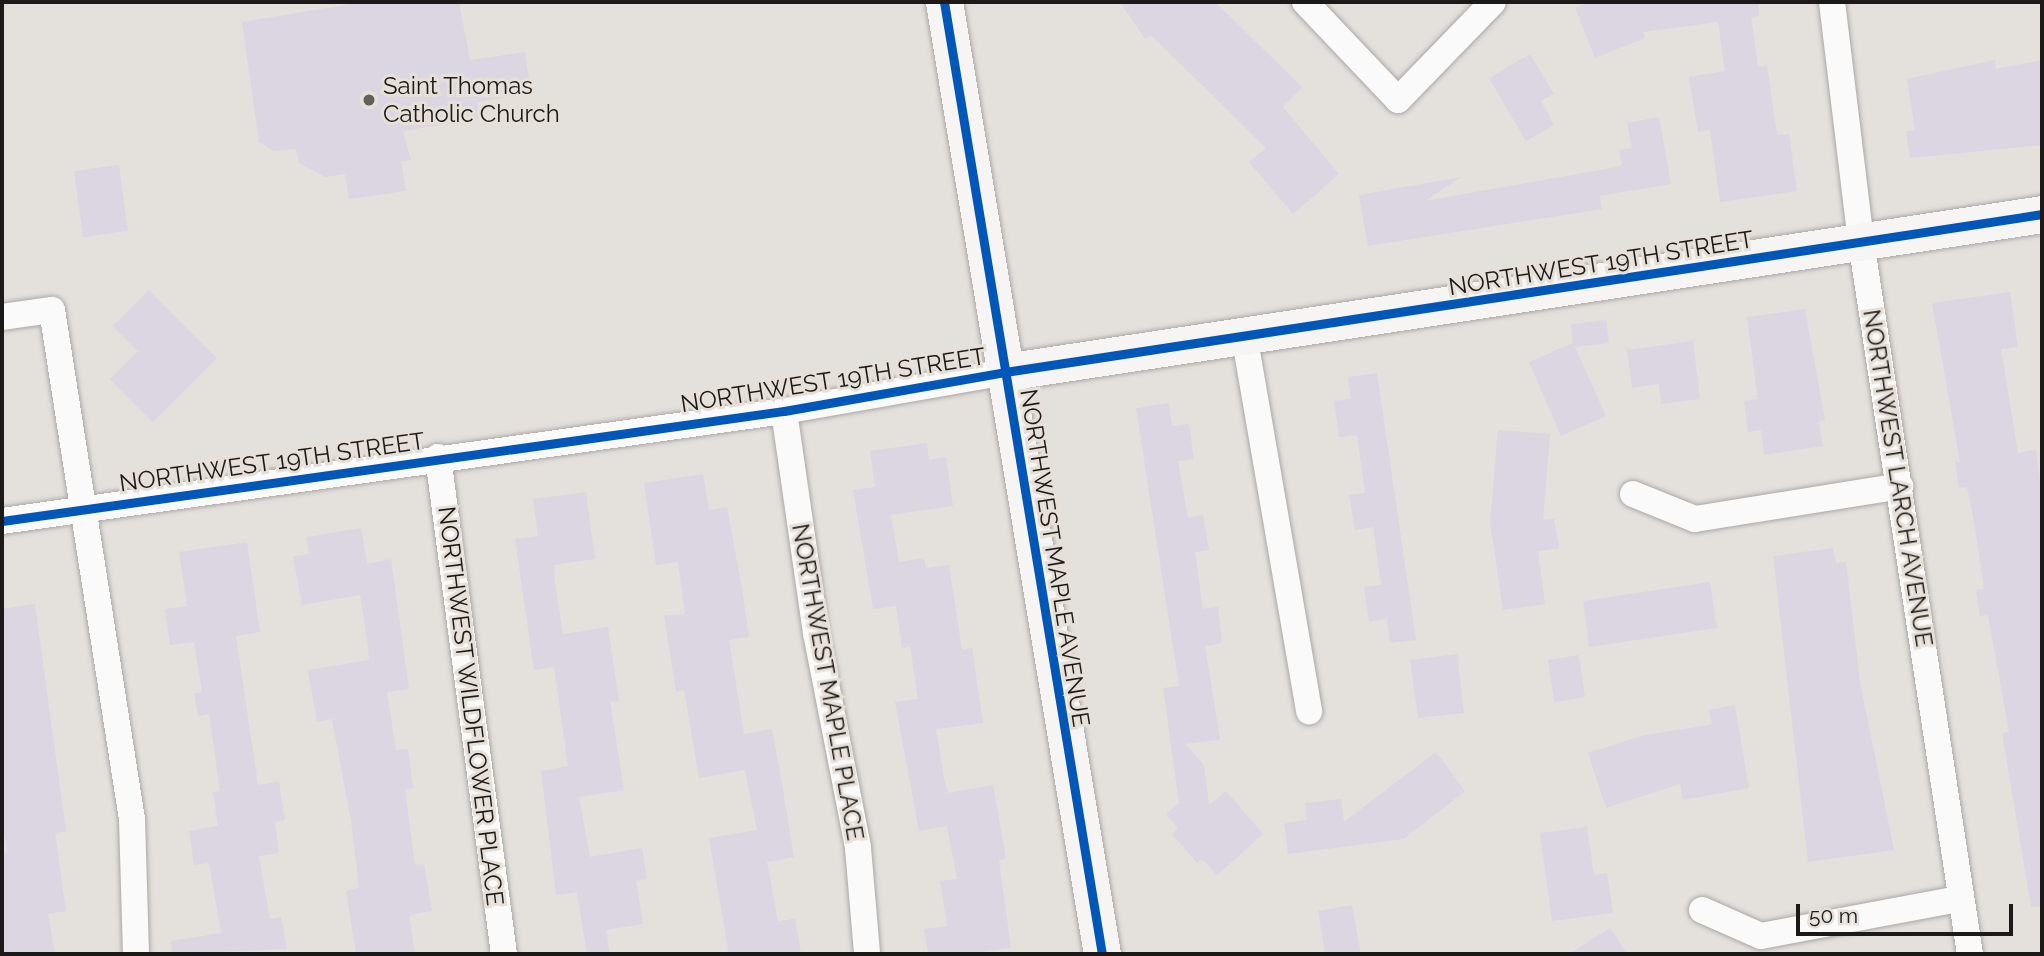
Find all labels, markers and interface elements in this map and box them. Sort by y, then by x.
place label: Saint Thomas Catholic Church [383,72,560,128]
marker: Saint Thomas Catholic Church [361,92,377,108]
street label: NORTHWEST 19TH STREET [1446,225,1756,301]
street label: NORTHWEST LARCH AVENUE [1857,307,1939,649]
street label: NORTHWEST 19TH STREET [678,342,988,418]
street label: NORTHWEST MAPLE AVENUE [1014,386,1096,730]
street label: NORTHWEST 19TH STREET [117,426,427,498]
street label: NORTHWEST WILDFLOWER PLACE [432,504,510,908]
street label: NORTHWEST MAPLE PLACE [786,521,870,843]
scale bar [1799,890,2016,934]
text: 50 m [1809,903,1858,928]

